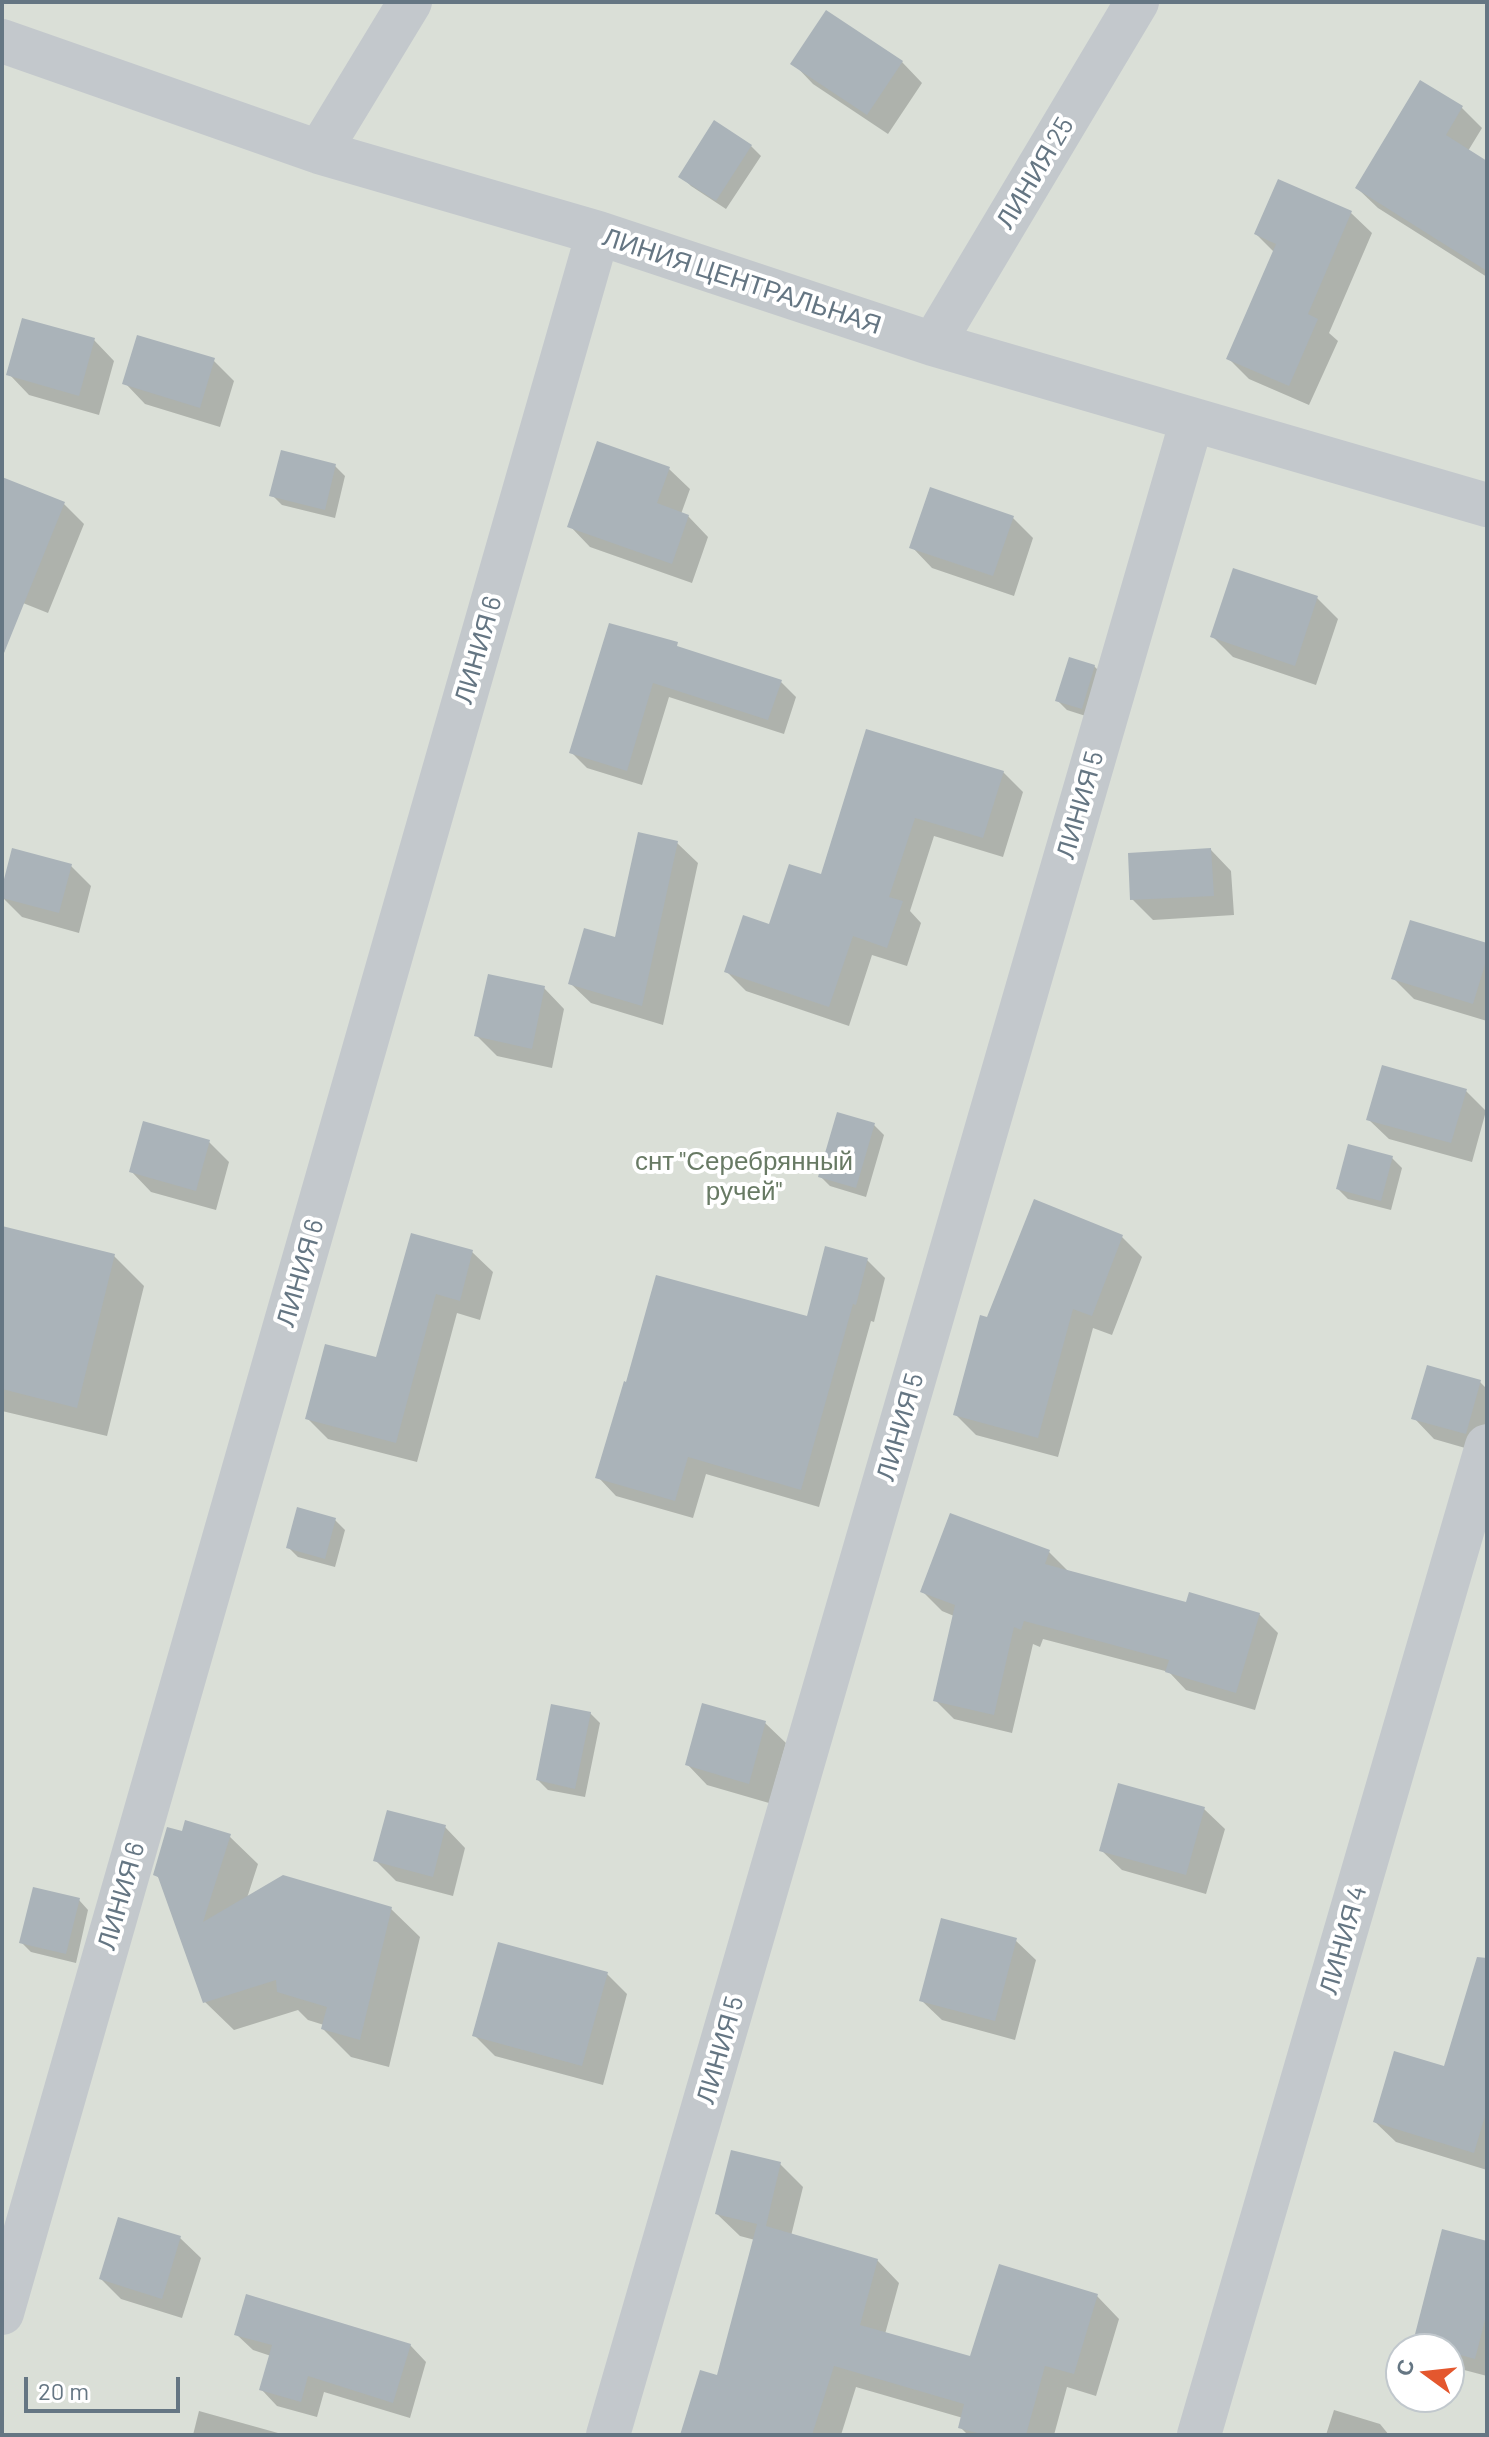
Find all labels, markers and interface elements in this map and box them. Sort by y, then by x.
street label: ЛИНИЯ 25 [990,112,1080,234]
street label: ЛИНИЯ ЦЕНТРАЛЬНАЯ [599,221,885,341]
street label: ЛИНИЯ 6 [448,593,508,707]
street label: ЛИНИЯ 5 [1050,748,1110,862]
park label: снт "Серебрянный ручей" [635,1145,853,1206]
street label: ЛИНИЯ 6 [270,1216,330,1330]
street label: ЛИНИЯ 5 [870,1370,930,1484]
street label: ЛИНИЯ 6 [91,1839,151,1953]
street label: ЛИНИЯ 4 [1313,1882,1373,1998]
street label: ЛИНИЯ 5 [690,1993,750,2107]
north arrow [1385,2333,1465,2413]
text: С [1389,2356,1418,2378]
scale bar [28,2361,184,2411]
text: 20 m [38,2376,89,2405]

